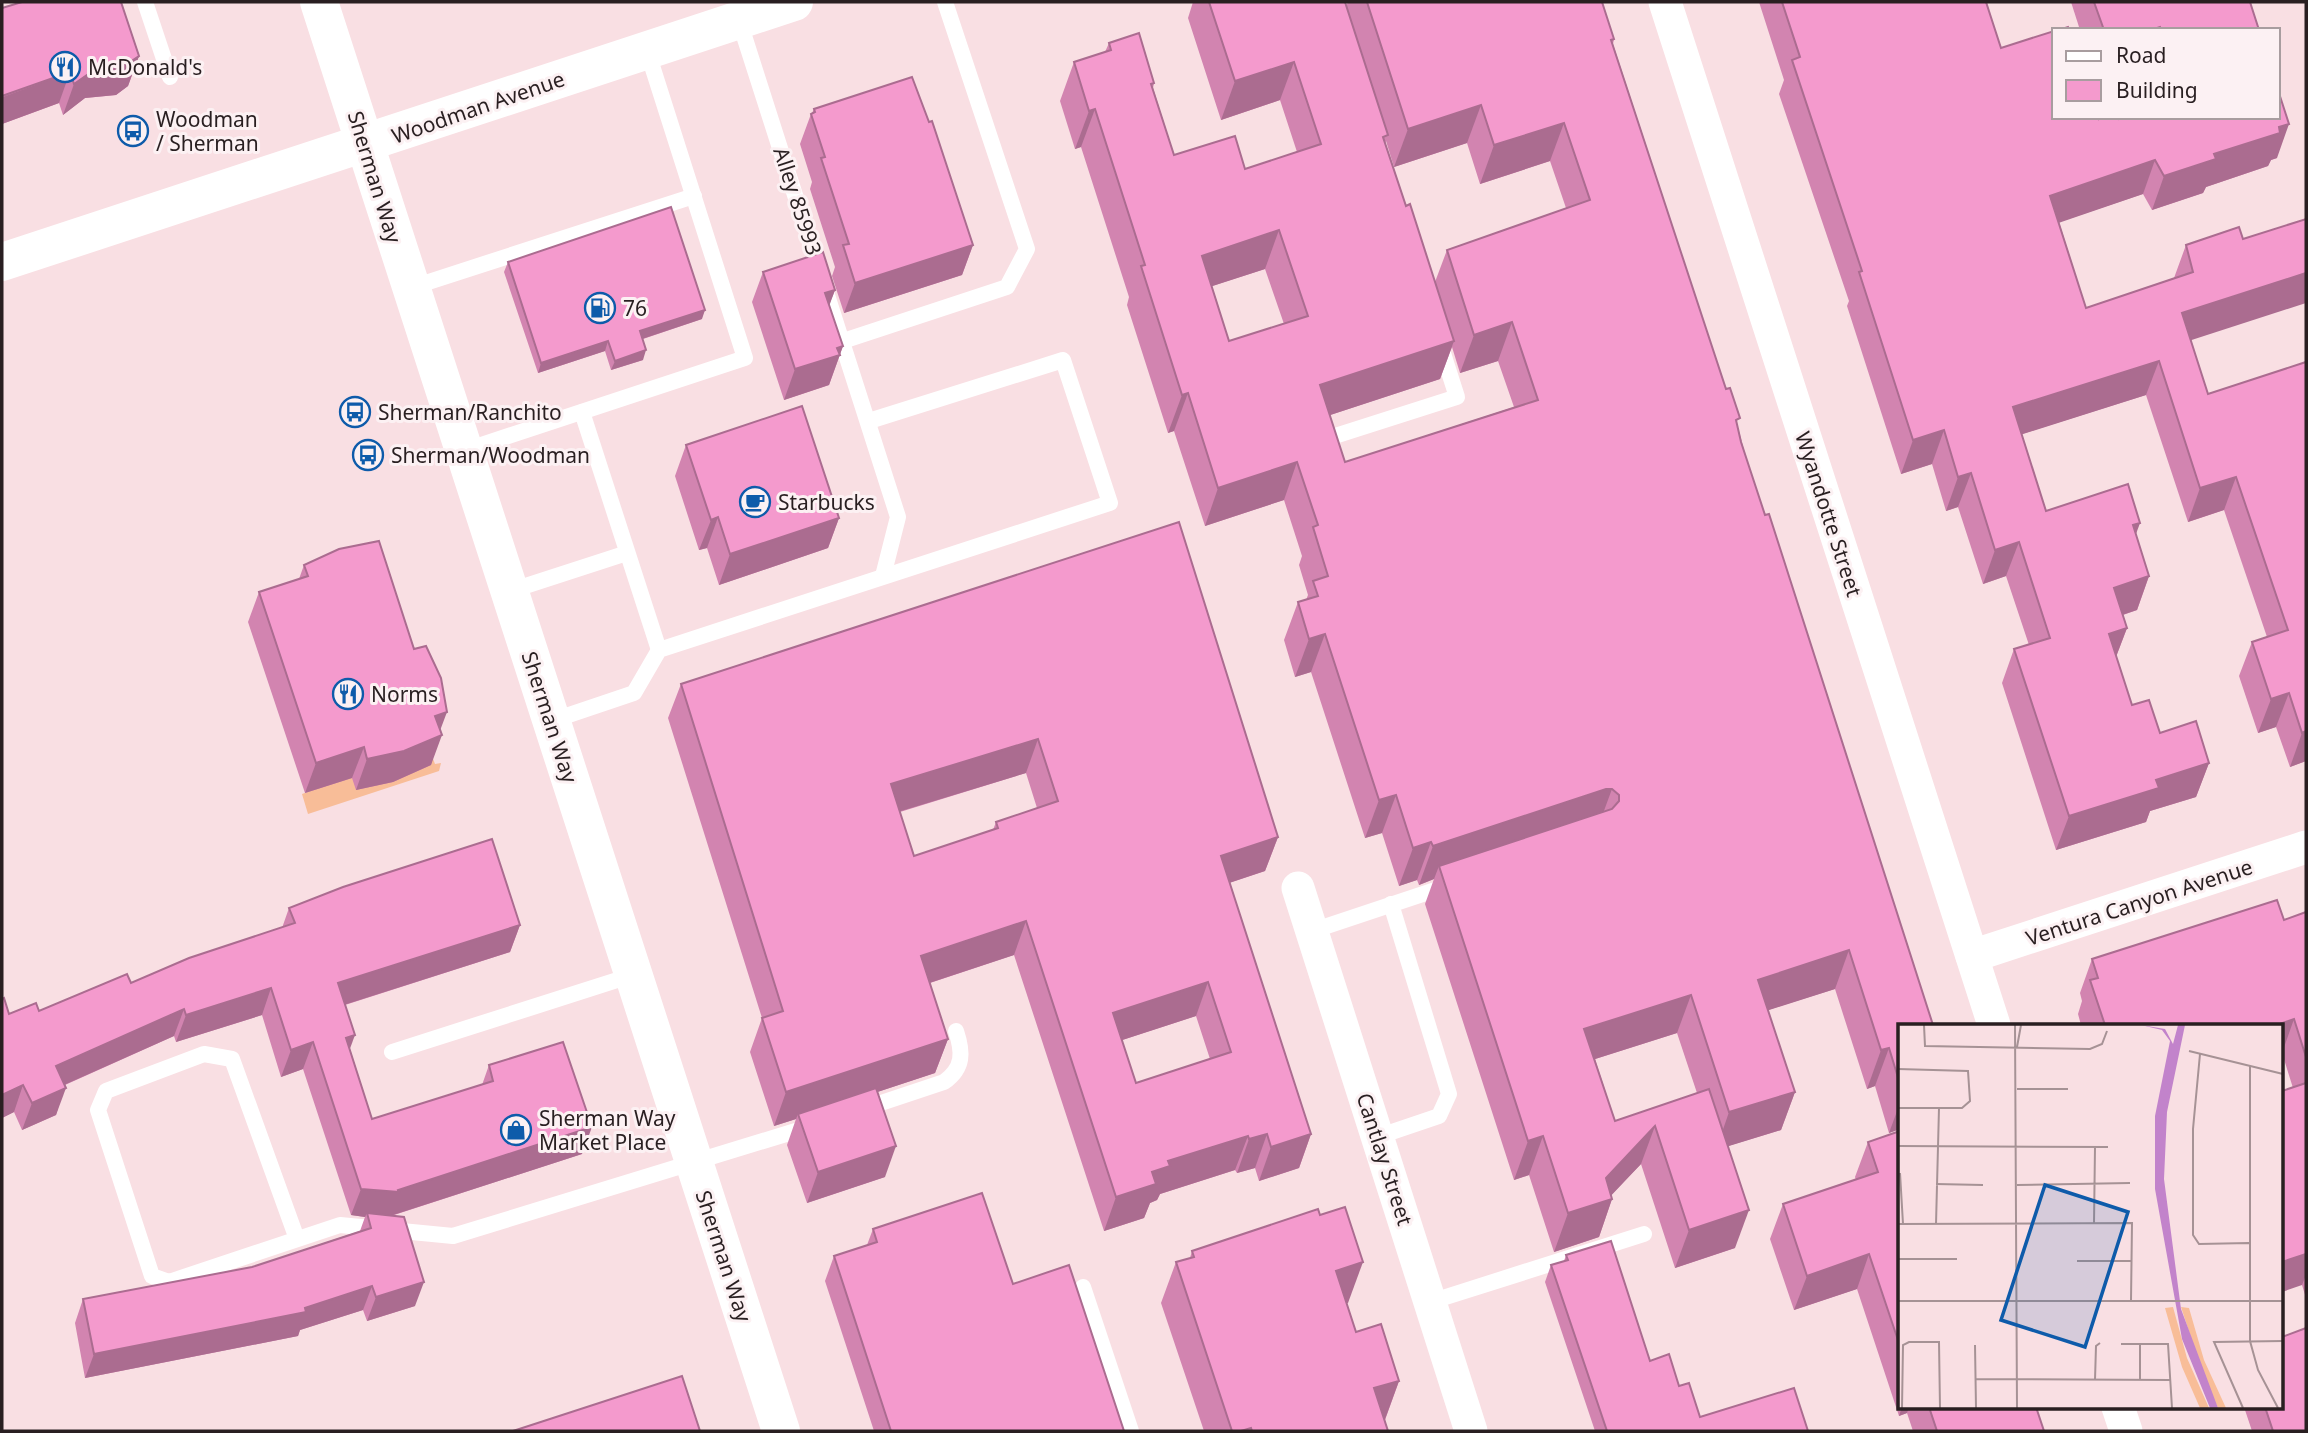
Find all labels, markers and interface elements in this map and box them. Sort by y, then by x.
legend [2052,28,2280,119]
text: Road [2116,41,2166,69]
restaurant icon: McDonald's [48,50,82,84]
place label: McDonald's [88,53,202,81]
street label: Woodman Avenue [388,64,568,150]
text: Building [2116,76,2198,104]
place label: Woodman / Sherman [156,105,259,157]
street label: Sherman Way [342,108,408,247]
bus stop icon: Woodman / Sherman [116,114,150,148]
street label: Alley 85993 [767,143,829,259]
fuel station icon: 76 [583,291,617,325]
place label: 76 [623,294,647,322]
bus stop icon: Sherman/Ranchito [338,395,372,429]
place label: Sherman/Ranchito [378,398,562,426]
street label: Wyandotte Street [1789,428,1869,600]
bus stop icon: Sherman/Woodman [351,438,385,472]
place label: Sherman/Woodman [391,441,590,469]
cafe icon: Starbucks [738,485,772,519]
place label: Starbucks [778,488,875,516]
street label: Sherman Way [516,648,584,786]
restaurant icon: Norms [331,677,365,711]
place label: Norms [371,680,438,708]
street label: Ventura Canyon Avenue [2022,852,2256,952]
inset map [1898,1024,2284,1408]
street label: Cantlay Street [1350,1089,1420,1229]
place label: Sherman Way Market Place [539,1104,676,1156]
shop icon: Sherman Way Market Place [499,1113,533,1147]
street label: Sherman Way [690,1187,758,1325]

